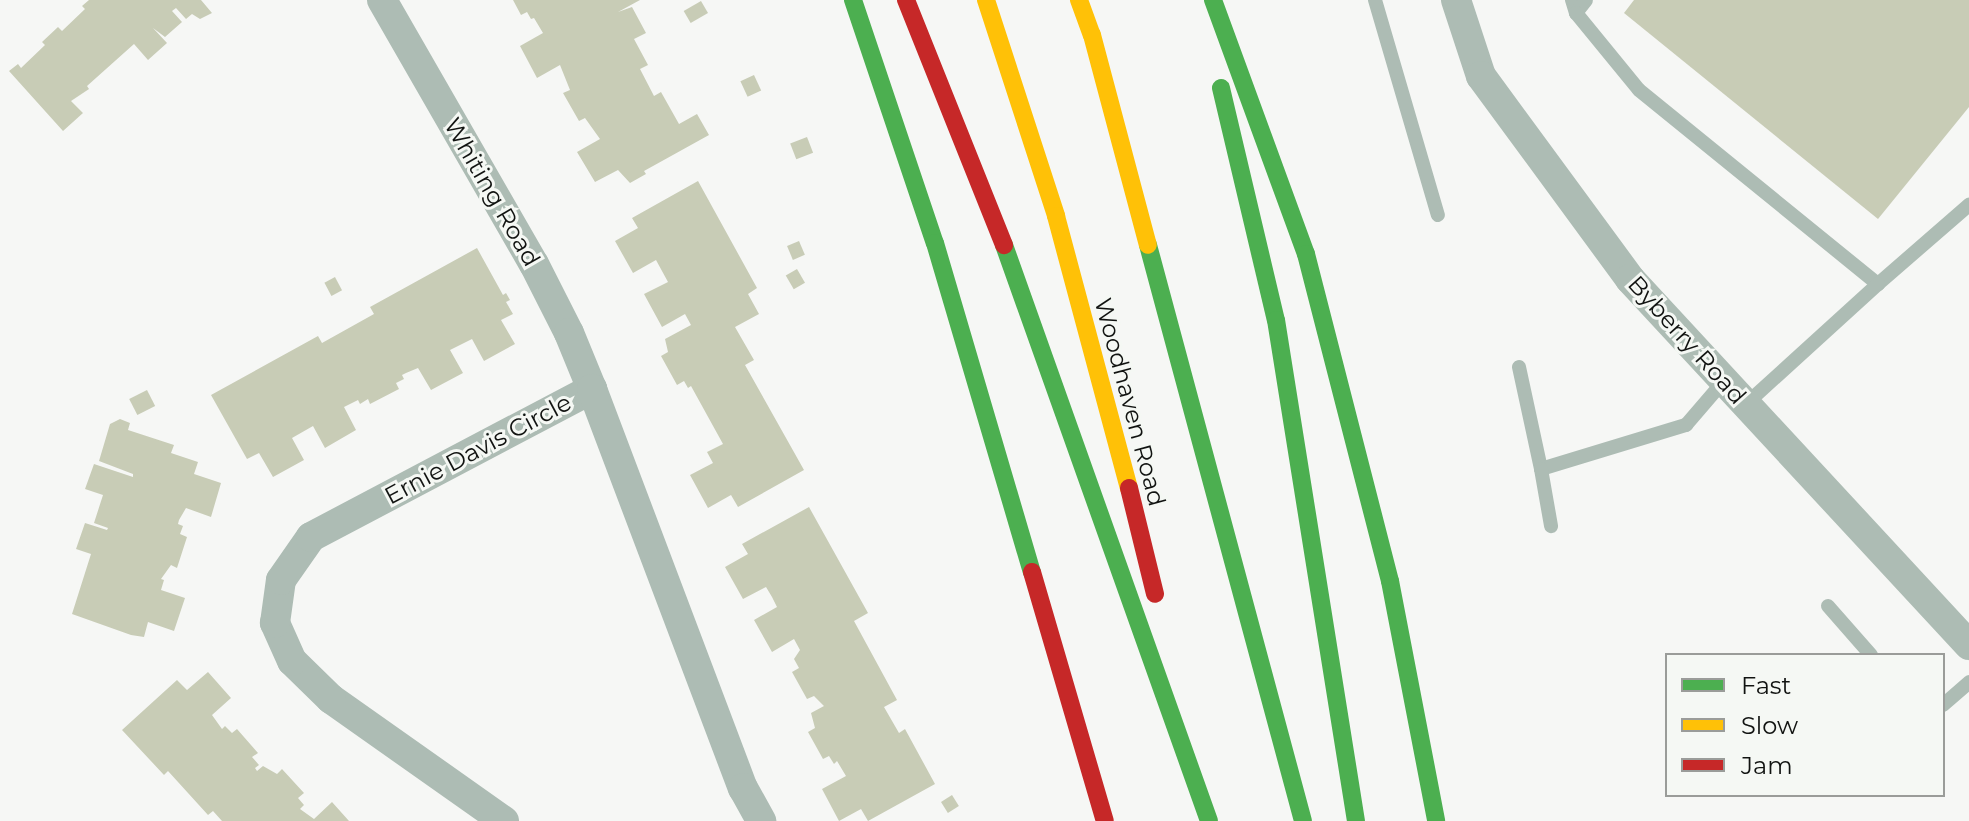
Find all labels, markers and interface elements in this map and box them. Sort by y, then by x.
street label: Whiting Road [438,113,546,271]
street label: Byberry Road [1622,270,1752,410]
street label: Woodhaven Road [1088,295,1172,509]
street label: Ernie Davis Circle [380,388,576,510]
legend [1665,653,1945,797]
text: Fast [1741,671,1791,700]
text: Slow [1741,711,1798,740]
text: Jam [1741,751,1793,780]

